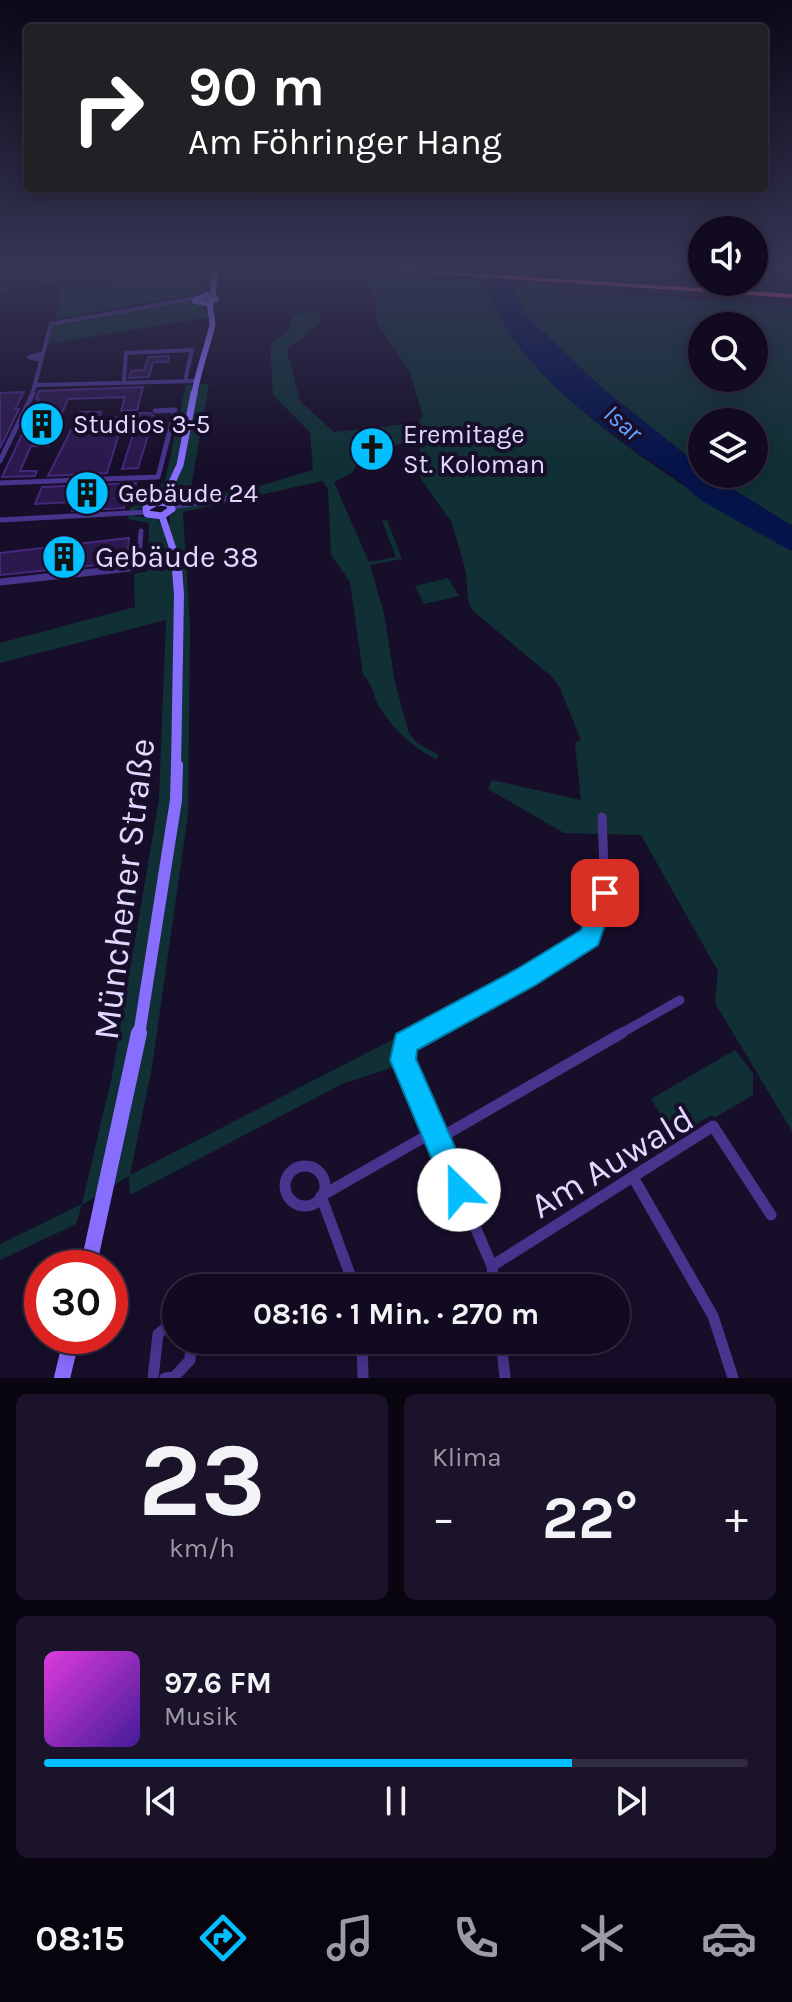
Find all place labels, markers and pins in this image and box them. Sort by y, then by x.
building icon: Studios 3-5 [18,400,66,448]
place label: Studios 3-5 [73,409,211,440]
place label: Eremitage St. Koloman [403,419,545,480]
church icon: Eremitage St. Koloman [348,425,396,473]
building icon: Gebäude 24 [63,469,111,517]
place label: Gebäude 24 [118,478,258,509]
building icon: Gebäude 38 [40,533,88,581]
place label: Gebäude 38 [95,539,259,575]
pin [571,859,639,927]

